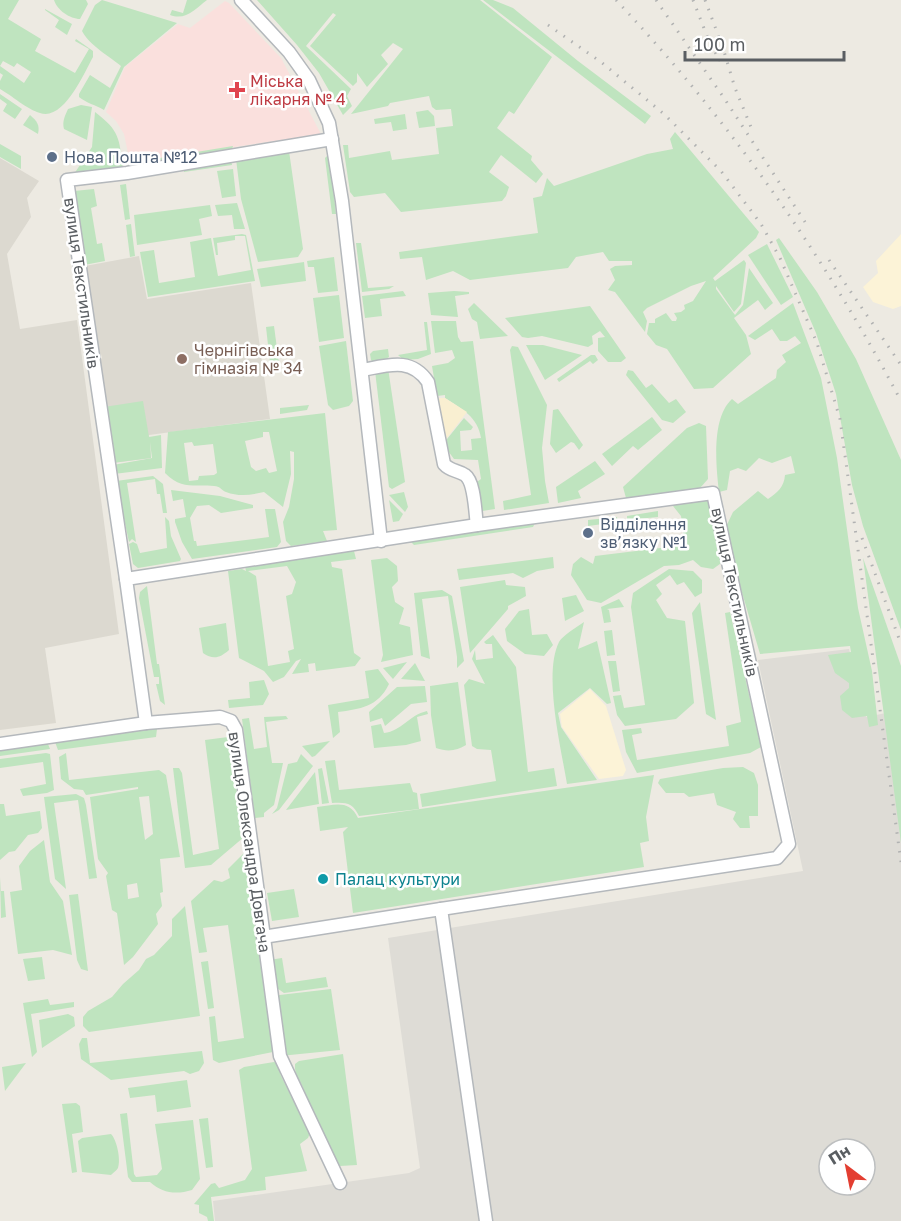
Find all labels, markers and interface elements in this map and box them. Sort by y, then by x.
scale bar [685,24,844,62]
text: 100 m [694,33,745,55]
place label: Міська лікарня № 4 [250,71,346,109]
marker: Міська лікарня № 4 [228,81,246,99]
place label: Нова Пошта №12 [64,147,198,167]
marker: Нова Пошта №12 [45,150,59,164]
street label: вулиця Текстильників [60,196,104,370]
place label: Чернігівська гімназія № 34 [194,340,302,378]
marker: Чернігівська гімназія № 34 [175,352,189,366]
street label: вулиця Текстильників [707,506,763,678]
place label: Відділення зв’язку №1 [600,514,687,552]
marker: Відділення зв’язку №1 [581,526,595,540]
street label: вулиця Олександра Довгача [225,730,275,954]
place label: Палац культури [335,869,460,889]
marker: Палац культури [316,872,330,886]
north arrow [817,1137,877,1197]
text: Пн [825,1140,854,1169]

